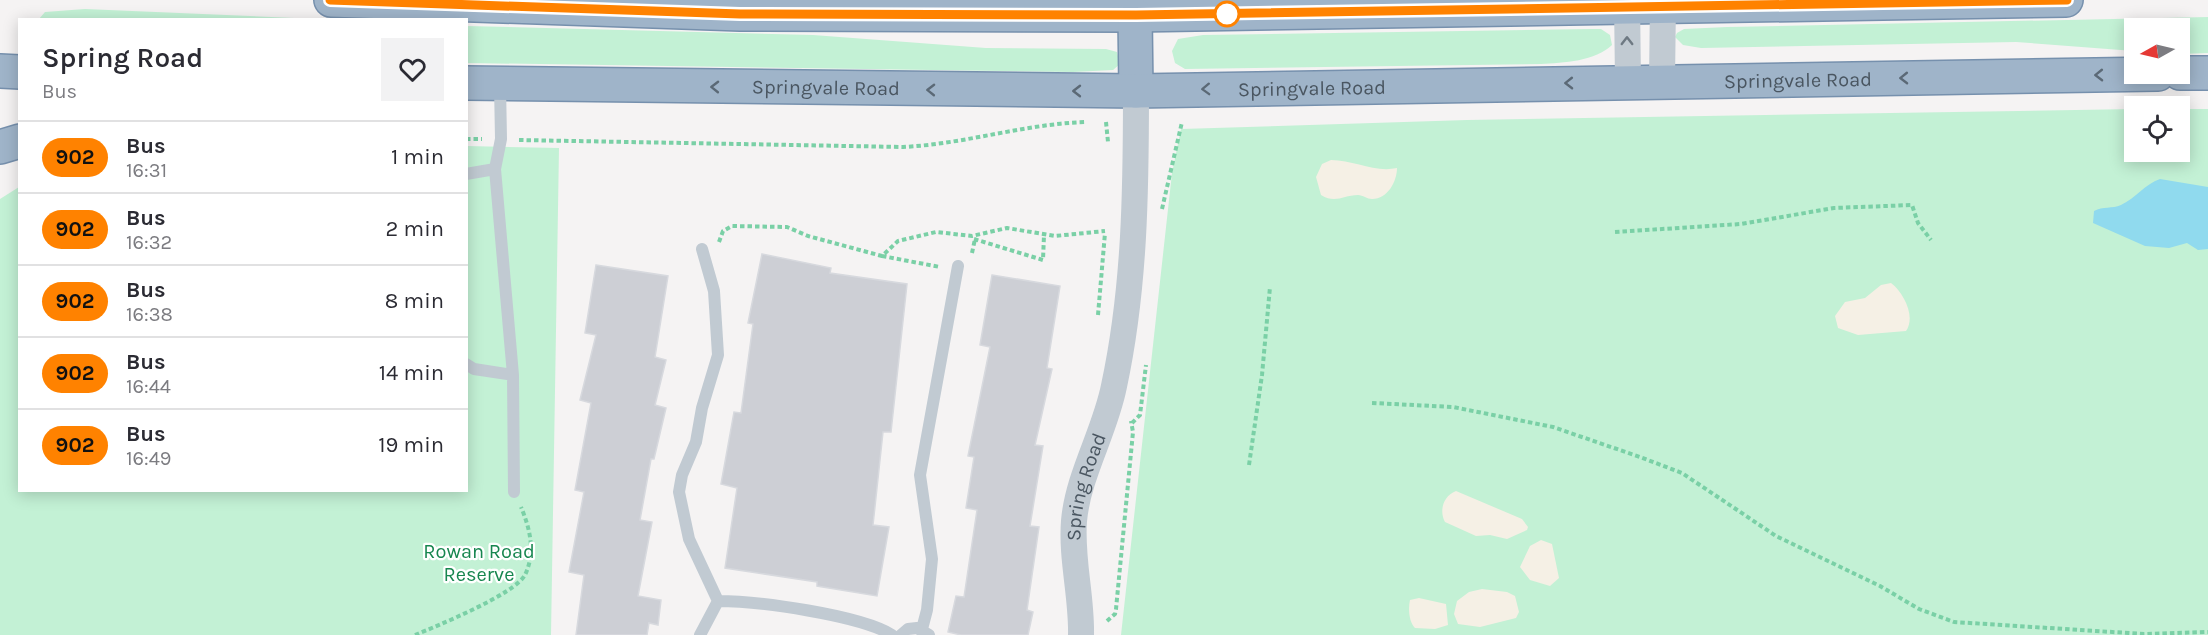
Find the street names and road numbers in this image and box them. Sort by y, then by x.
street label: Springvale Road [1724,68,1872,93]
street label: Springvale Road [752,75,900,100]
street label: Springvale Road [1238,76,1386,101]
street label: Spring Road [1062,430,1111,541]

